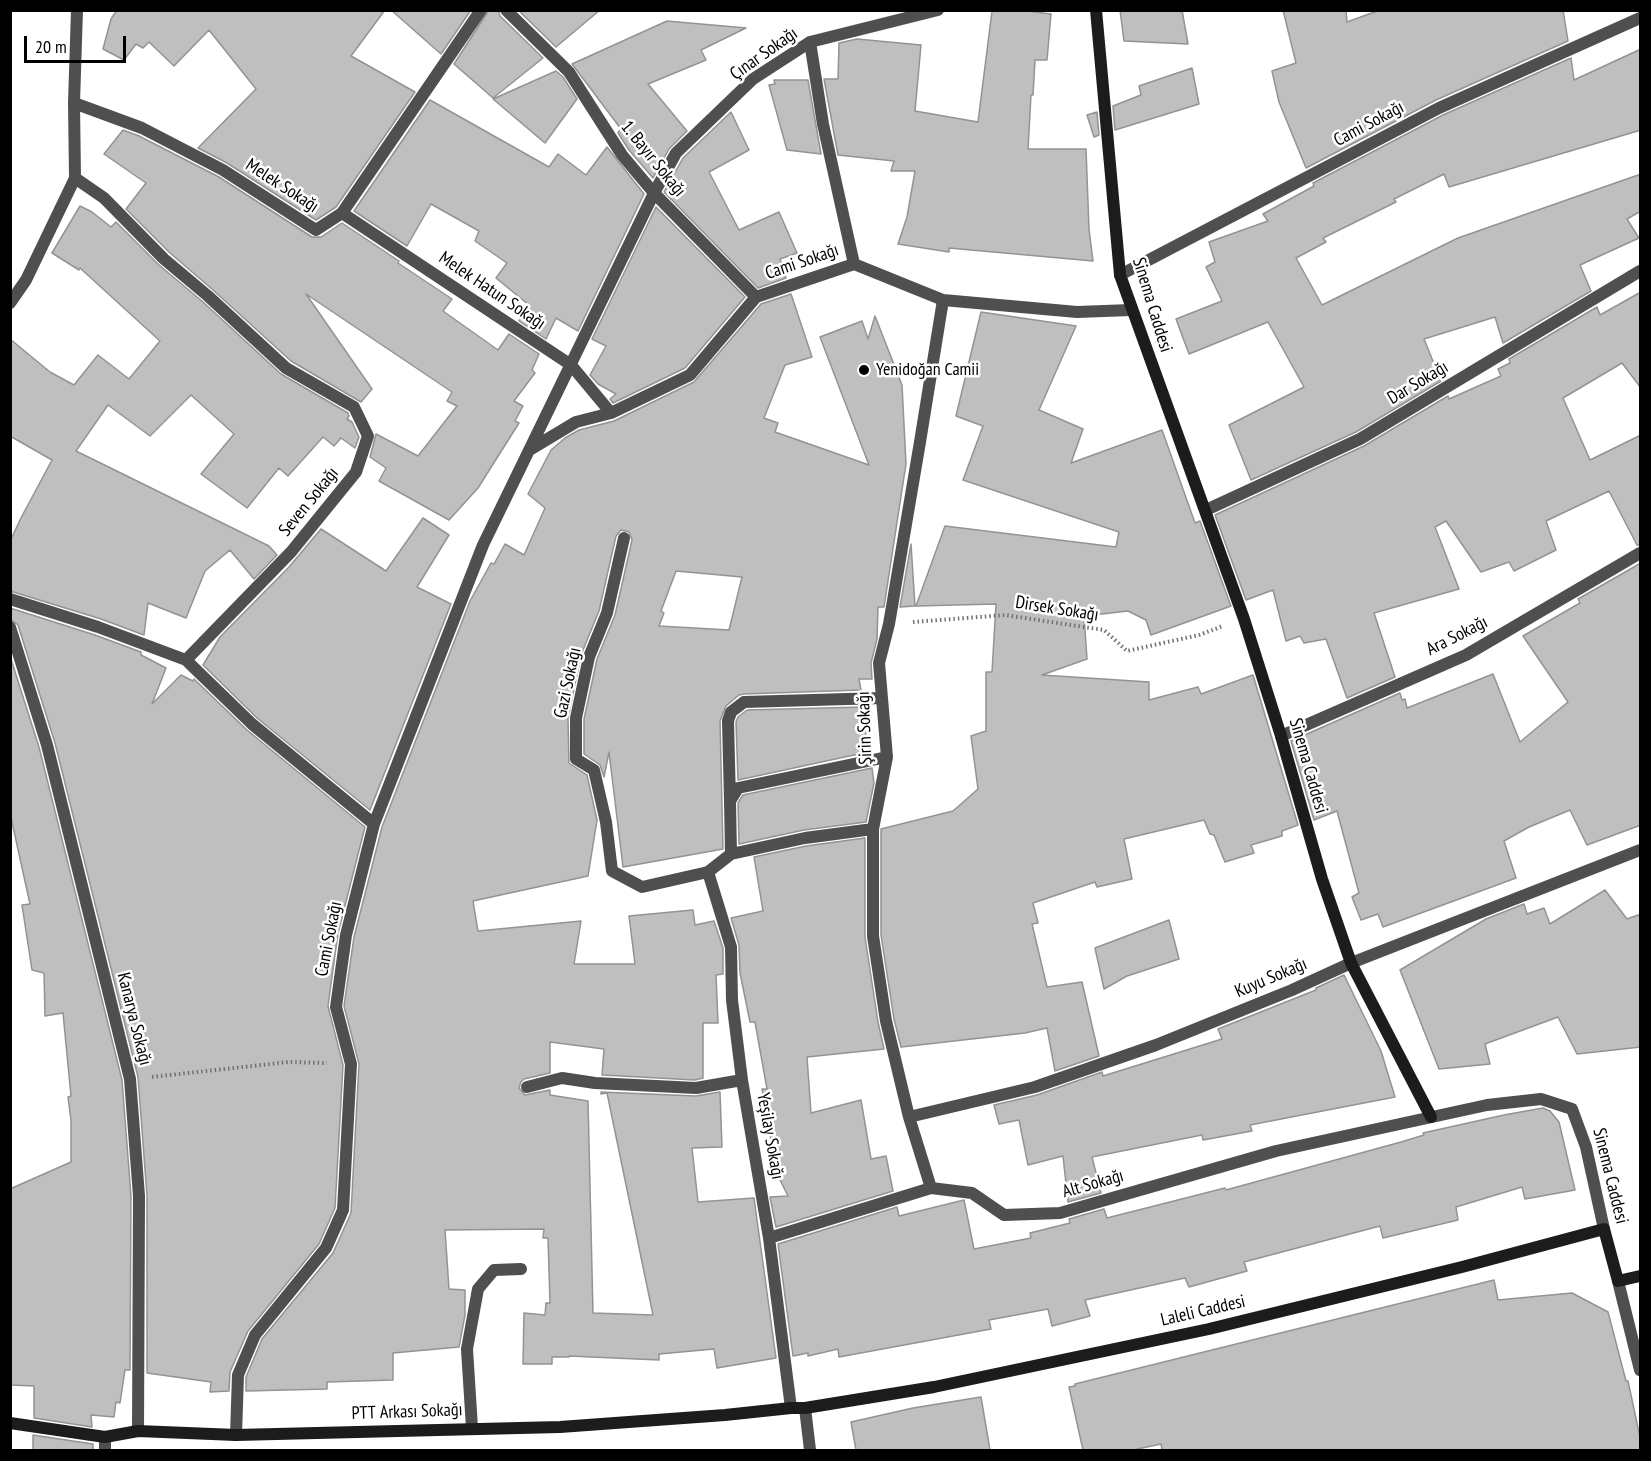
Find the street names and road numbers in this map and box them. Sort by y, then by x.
street label: Çınar Sokağı [726,23,802,85]
street label: Cami Sokağı [1330,97,1408,151]
street label: 1. Bayır Sokağı [616,117,690,201]
street label: Melek Sokağı [241,154,323,218]
street label: Cami Sokağı [763,239,841,285]
street label: Melek Hatun Sokağı [435,247,549,335]
street label: Sinema Caddesi [1127,255,1177,355]
street label: Dar Sokağı [1384,357,1452,409]
street label: Seven Sokağı [275,463,343,541]
street label: Dirsek Sokağı [1014,592,1100,626]
street label: Ara Sokağı [1423,611,1491,661]
street label: Gazi Sokağı [550,646,586,720]
street label: Şirin Sokağı [853,691,877,765]
street label: Sinema Caddesi [1284,716,1332,816]
street label: Cami Sokağı [311,900,347,978]
street label: Kuyu Sokağı [1232,953,1310,1003]
street label: Kanarya Sokağı [112,970,156,1068]
street label: Yeşilay Sokağı [752,1091,788,1181]
street label: Sinema Caddesi [1588,1126,1632,1226]
street label: Alt Sokağı [1060,1165,1126,1203]
street label: Laleli Caddesi [1159,1291,1247,1331]
street label: PTT Arkası Sokağı [351,1399,463,1425]

